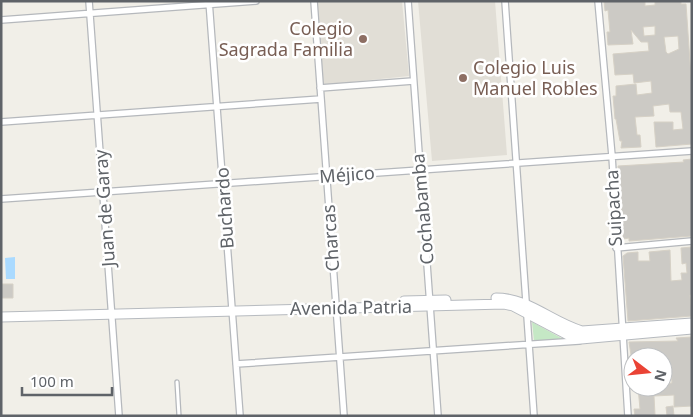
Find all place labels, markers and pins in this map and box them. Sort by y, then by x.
place label: Colegio Sagrada Familia [219,16,353,61]
marker: Colegio Sagrada Familia [357,33,369,45]
place label: Colegio Luis Manuel Robles [473,55,598,100]
marker: Colegio Luis Manuel Robles [457,72,469,84]

